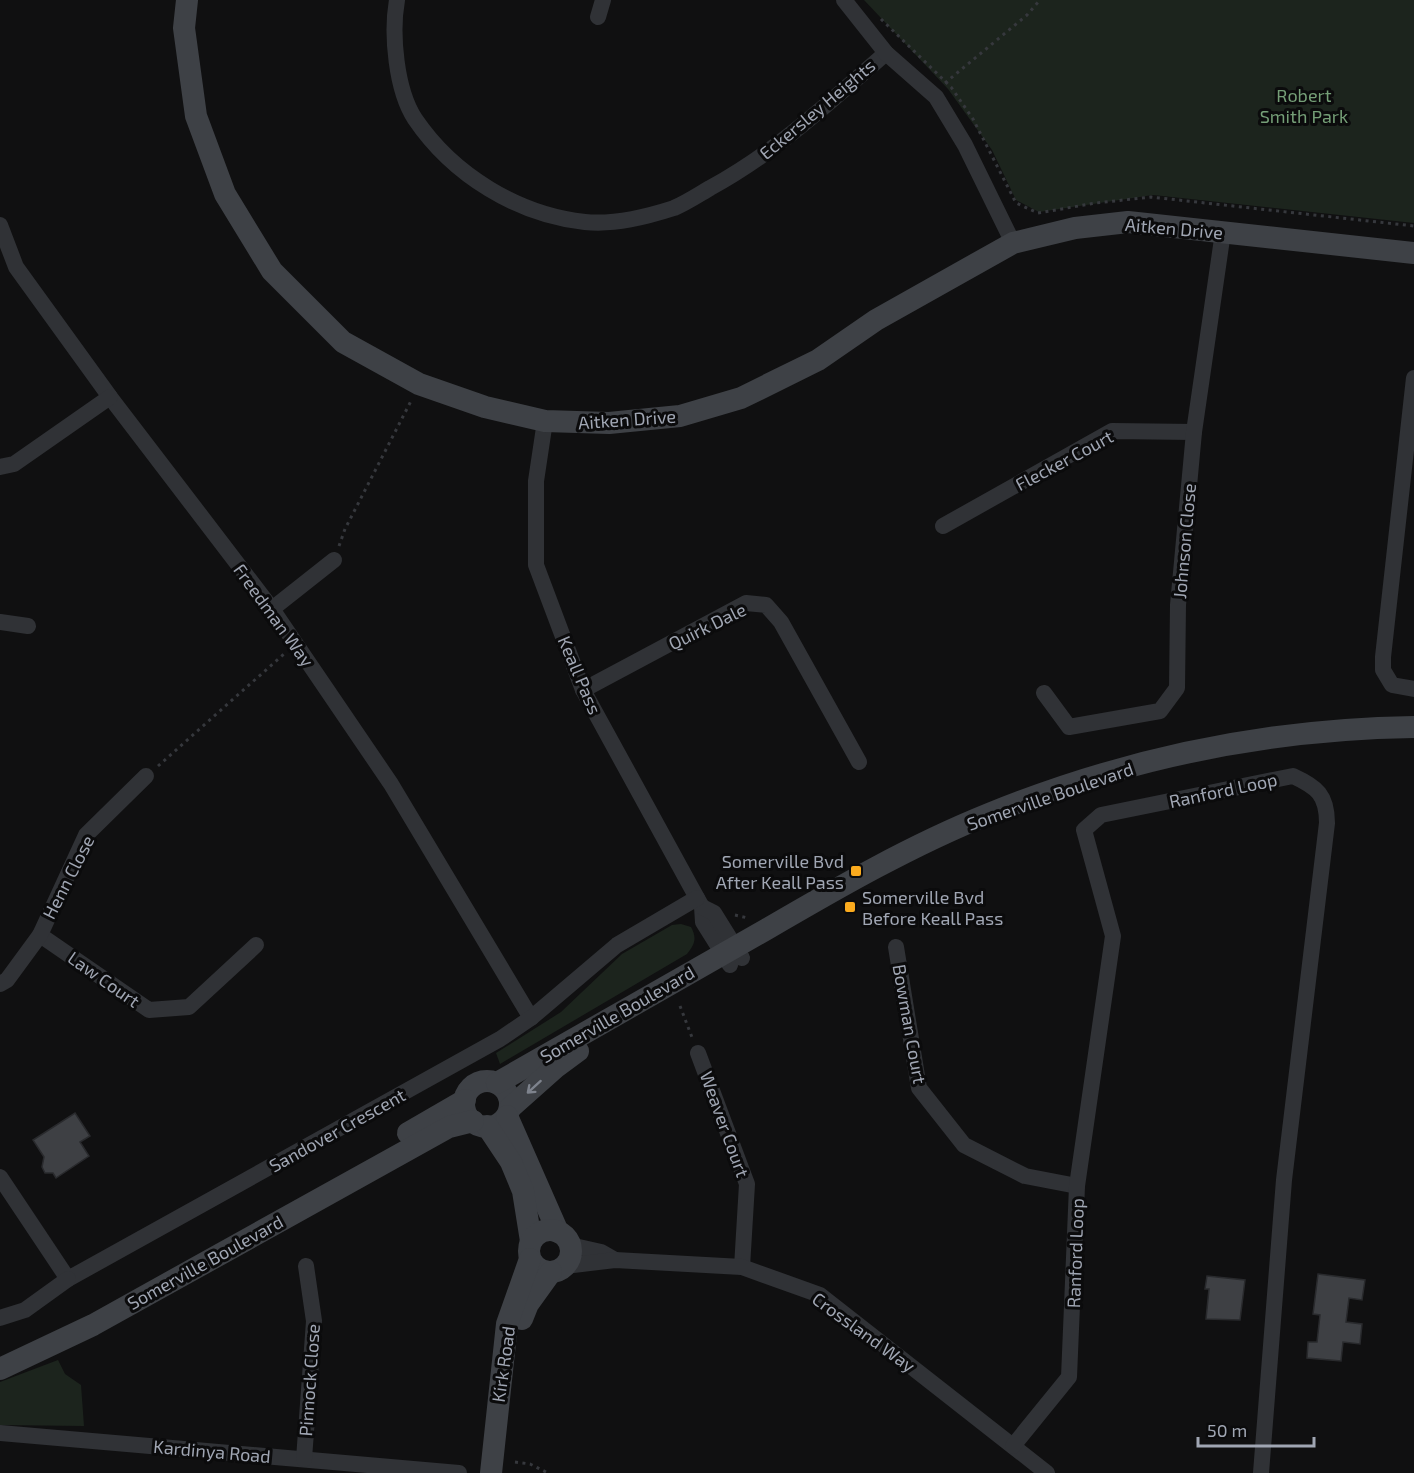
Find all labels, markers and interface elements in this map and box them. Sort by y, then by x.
street label: Eckersley Heights [755,54,879,164]
park label: Robert Smith Park [1260,84,1348,127]
street label: Aitken Drive [1124,213,1224,243]
street label: Aitken Drive [577,405,677,433]
street label: Flecker Court [1011,425,1117,495]
street label: Johnson Close [1168,482,1200,600]
street label: Freedman Way [229,559,319,671]
street label: Quirk Dale [665,598,749,654]
street label: Keall Pass [554,633,606,717]
street label: Somerville Boulevard [964,757,1136,835]
street label: Ranford Loop [1167,768,1279,812]
street label: Henn Close [37,831,99,923]
place label: Somerville Bvd After Keall Pass [716,850,844,893]
marker: Somerville Bvd After Keall Pass [849,864,863,878]
place label: Somerville Bvd Before Keall Pass [862,886,1003,929]
marker: Somerville Bvd Before Keall Pass [843,900,857,914]
street label: Law Court [64,946,144,1012]
street label: Somerville Boulevard [536,961,698,1067]
street label: Bowman Court [889,962,931,1086]
street label: Weaver Court [696,1068,754,1180]
one-way arrow [527,1080,542,1094]
street label: Sandover Crescent [265,1083,409,1177]
street label: Ranford Loop [1062,1198,1088,1308]
street label: Somerville Boulevard [123,1210,287,1314]
street label: Crossland Way [808,1287,920,1377]
street label: Pinnock Close [294,1323,324,1437]
street label: Kirk Road [487,1324,519,1404]
scale bar [1198,1410,1314,1448]
text: 50 m [1207,1419,1247,1441]
street label: Kardinya Road [152,1435,272,1467]

